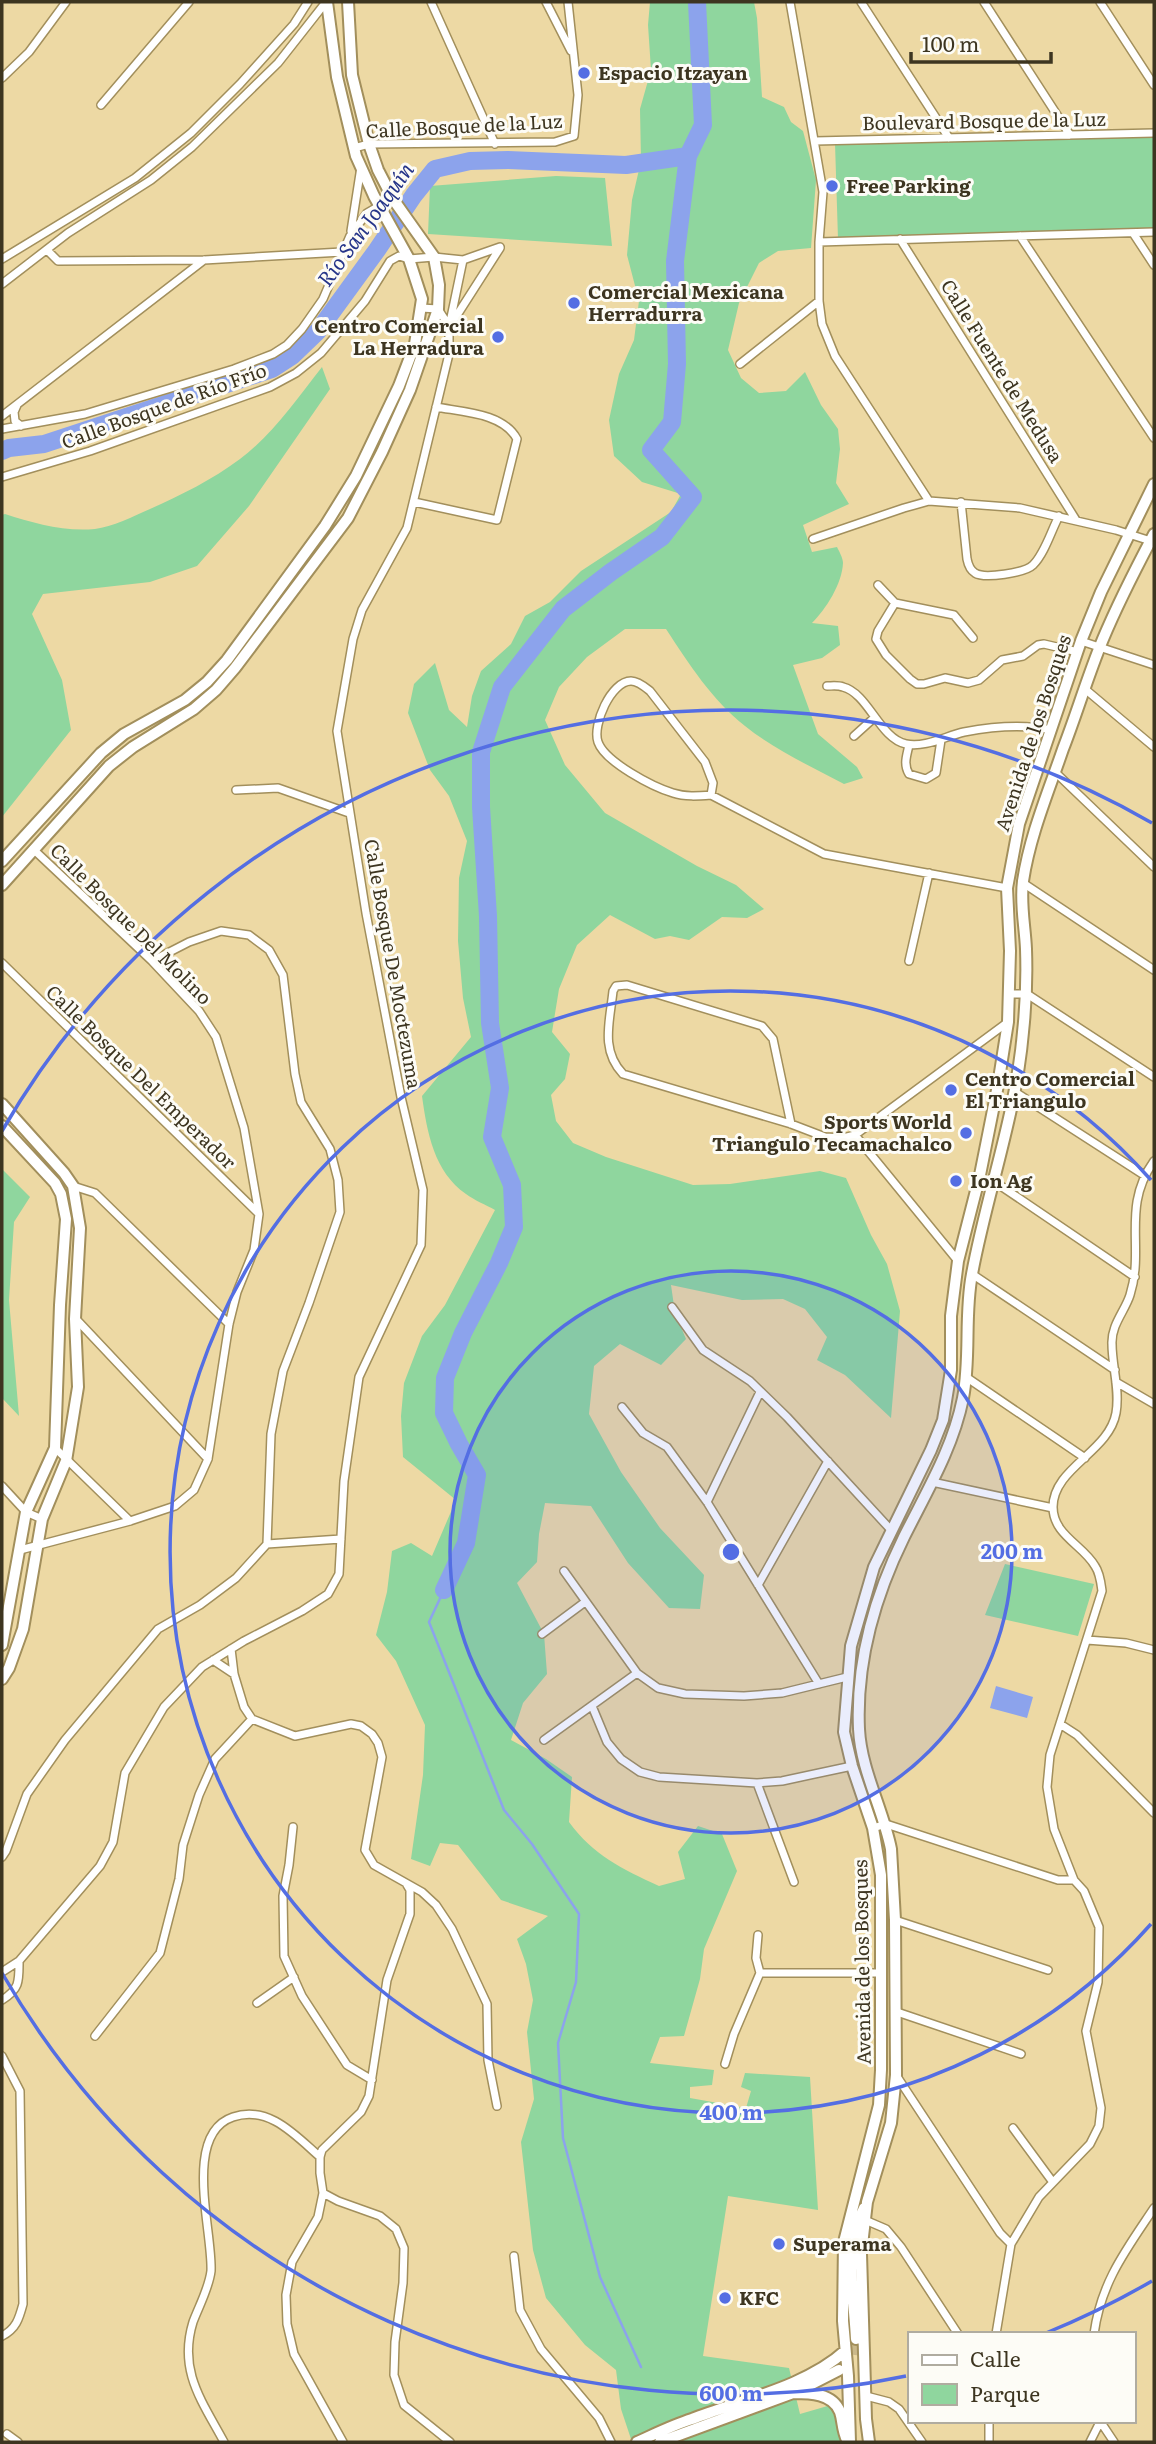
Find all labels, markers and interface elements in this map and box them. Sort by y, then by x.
scale bar [911,21,1051,65]
text: 100 m [922,27,979,58]
place label: Espacio Itzayan [598,58,748,86]
marker: Espacio Itzayan [576,65,592,81]
street label: Boulevard Bosque de la Luz [862,104,1106,136]
street label: Calle Bosque de la Luz [365,106,563,144]
water label: Río San Joaquín [308,155,420,292]
place label: Free Parking [846,171,971,199]
marker: Free Parking [824,178,840,194]
street label: Calle Fuente de Medusa [935,273,1071,468]
place label: Comercial Mexicana Herradurra [588,277,784,327]
marker: Comercial Mexicana Herradurra [566,295,582,311]
place label: Centro Comercial La Herradura [314,311,484,361]
marker: Centro Comercial La Herradura [490,329,506,345]
street label: Calle Bosque de Río Frío [57,355,270,455]
street label: Avenida de los Bosques [987,630,1077,835]
street label: Calle Bosque Del Molino [45,836,219,1010]
street label: Calle Bosque De Moctezuma [358,837,430,1092]
street label: Calle Bosque Del Emperador [40,978,243,1175]
place label: Centro Comercial El Triangulo [965,1064,1135,1114]
marker: Centro Comercial El Triangulo [943,1082,959,1098]
place label: Sports World Triangulo Tecamachalco [712,1107,952,1157]
marker: Sports World Triangulo Tecamachalco [958,1125,974,1141]
place label: Ion Ag [970,1166,1033,1194]
marker: Ion Ag [948,1173,964,1189]
text: 200 m [981,1534,1043,1565]
centre of rings [719,1540,743,1564]
street label: Avenida de los Bosques [845,1859,877,2065]
text: 400 m [699,2095,763,2126]
place label: Superama [793,2229,891,2257]
marker: Superama [771,2236,787,2252]
place label: KFC [739,2283,779,2311]
marker: KFC [717,2290,733,2306]
legend [908,2332,1135,2423]
text: Calle [970,2342,1021,2373]
text: 600 m [699,2376,763,2407]
text: Parque [970,2377,1040,2408]

